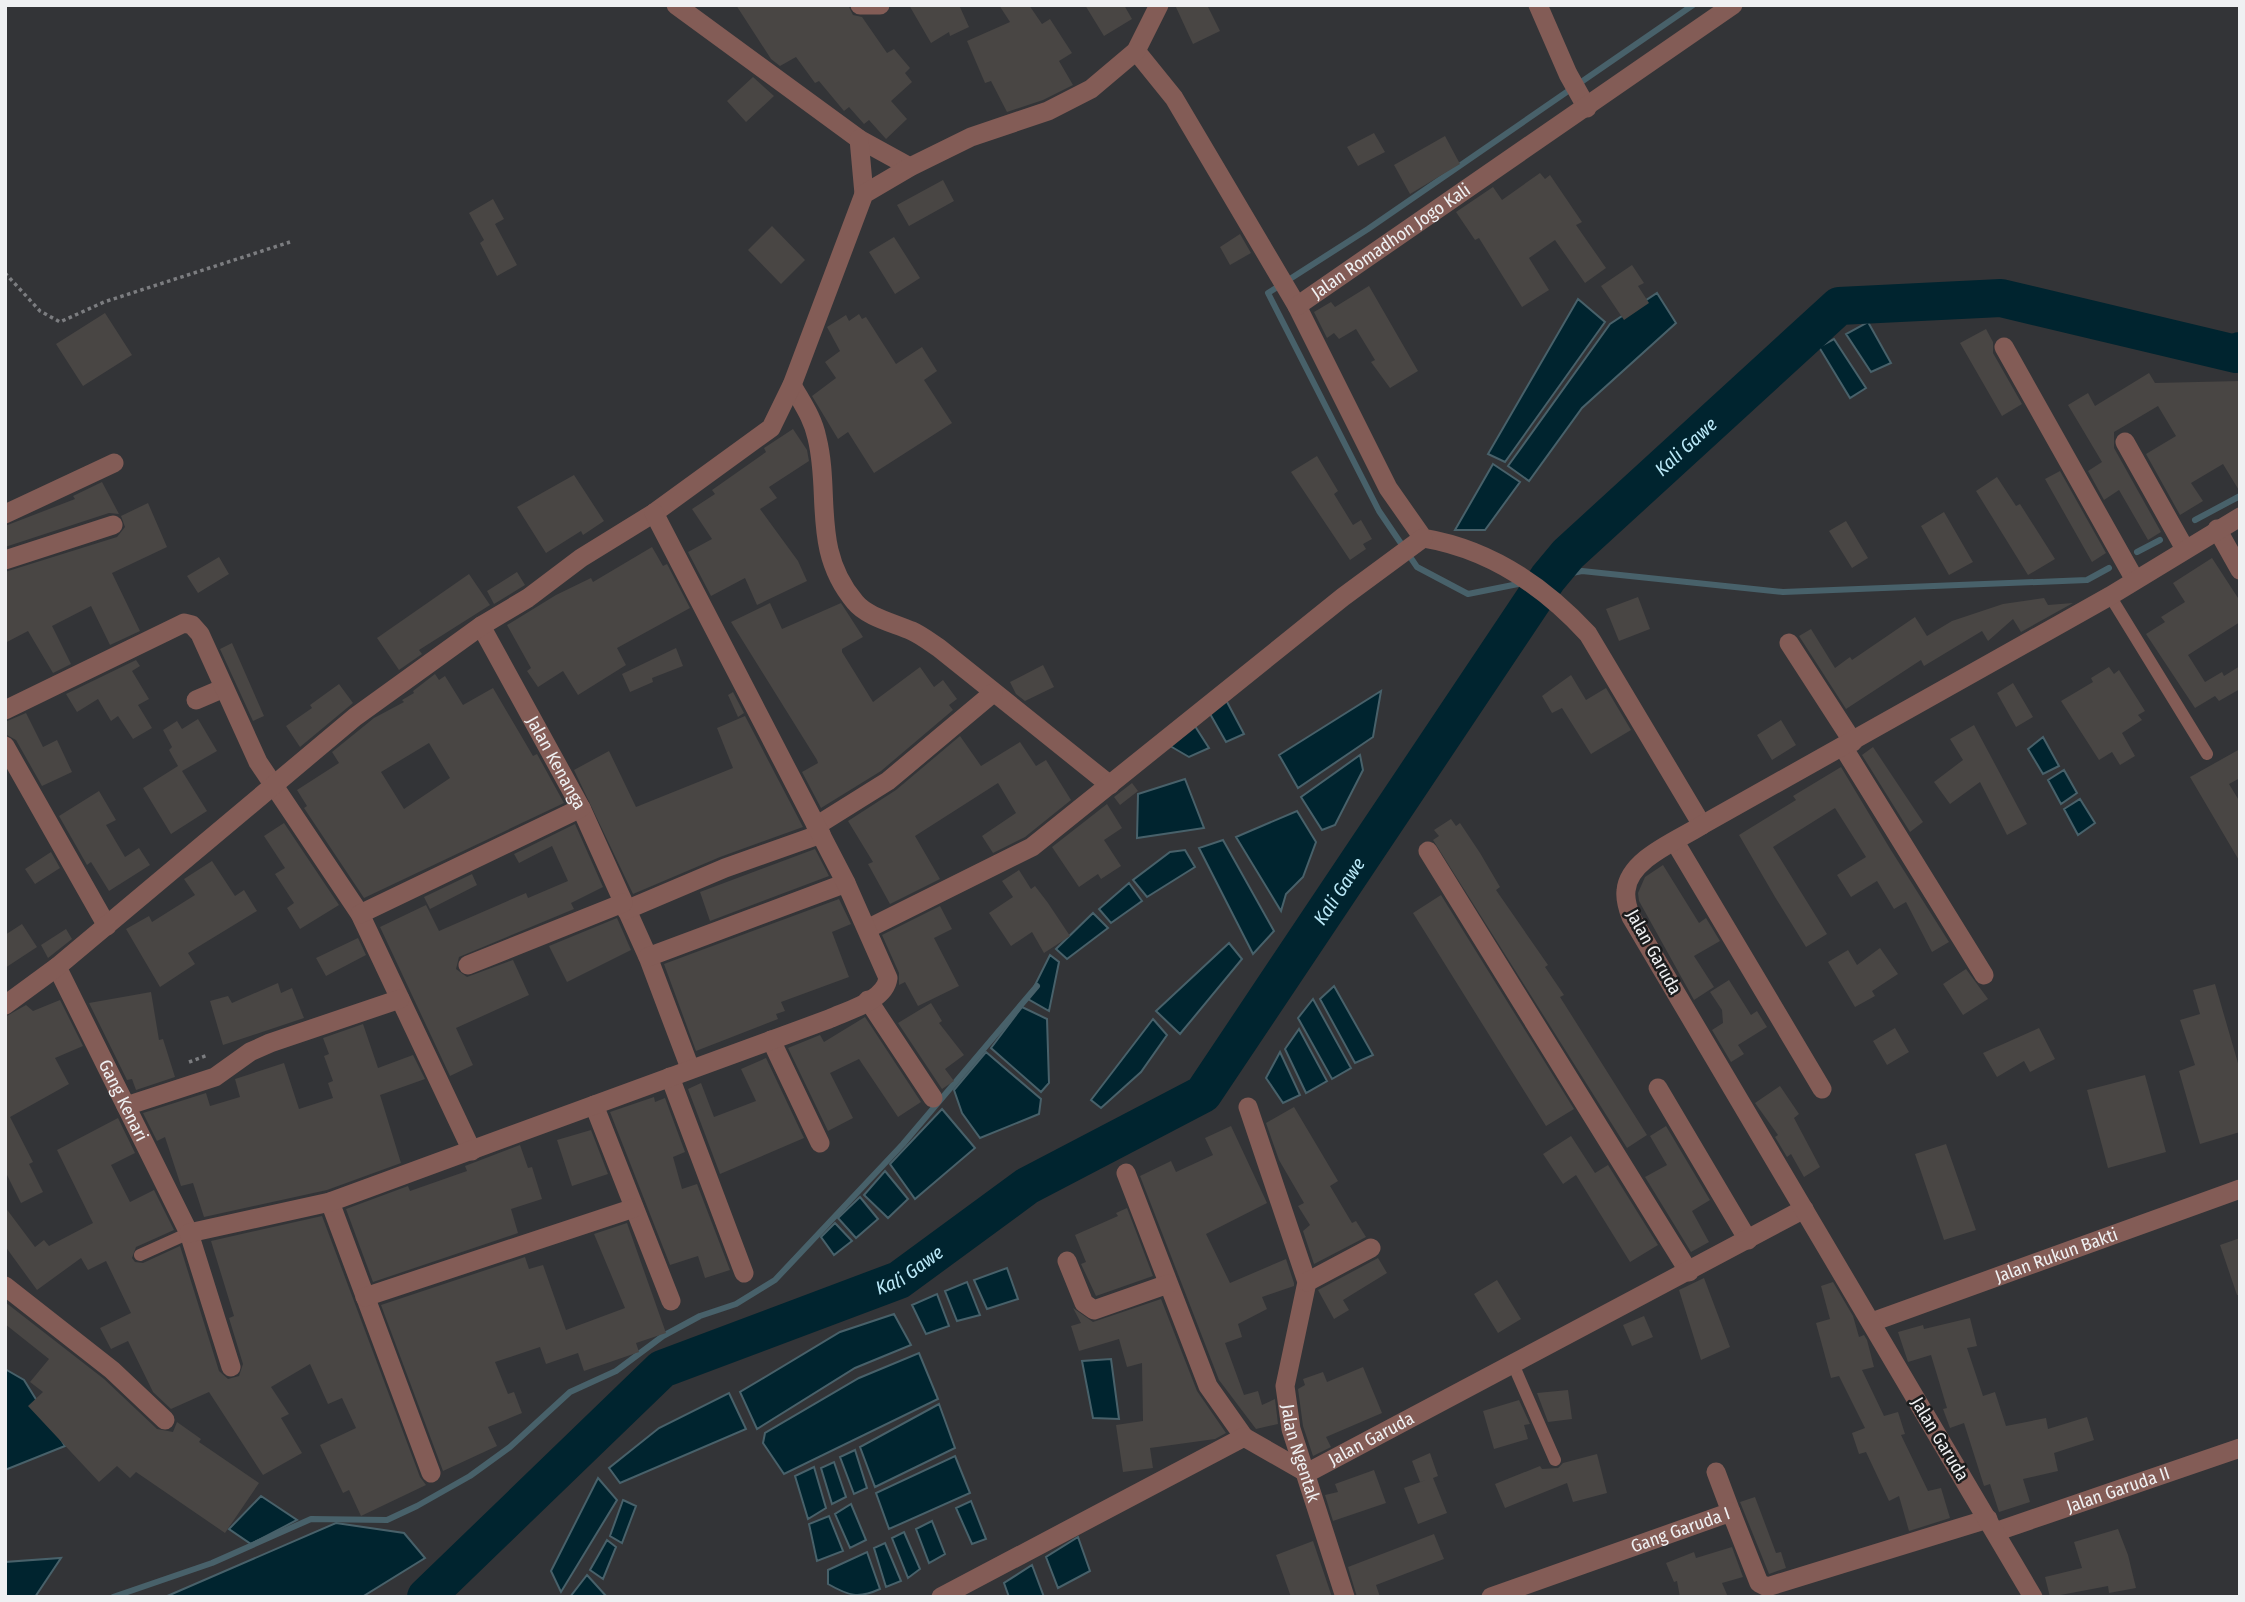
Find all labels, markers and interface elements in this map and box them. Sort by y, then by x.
street label: Jalan Romadhon Jogo Kali [1307,179,1475,304]
water label: Kali Gawe [1650,412,1721,481]
street label: Jalan Kenanga [521,712,591,814]
water label: Kali Gawe [1308,853,1369,929]
street label: Jalan Garuda [1622,906,1687,999]
street label: Gang Kenari [94,1056,153,1145]
street label: Jalan Rukun Bakti [1992,1223,2121,1288]
water label: Kali Gawe [872,1240,947,1299]
street label: Jalan Garuda [1906,1393,1974,1485]
street label: Jalan Ngentak [1277,1403,1325,1506]
street label: Jalan Garuda [1325,1407,1418,1471]
street label: Jalan Garuda II [2063,1462,2173,1518]
street label: Gang Garuda I [1628,1502,1733,1558]

